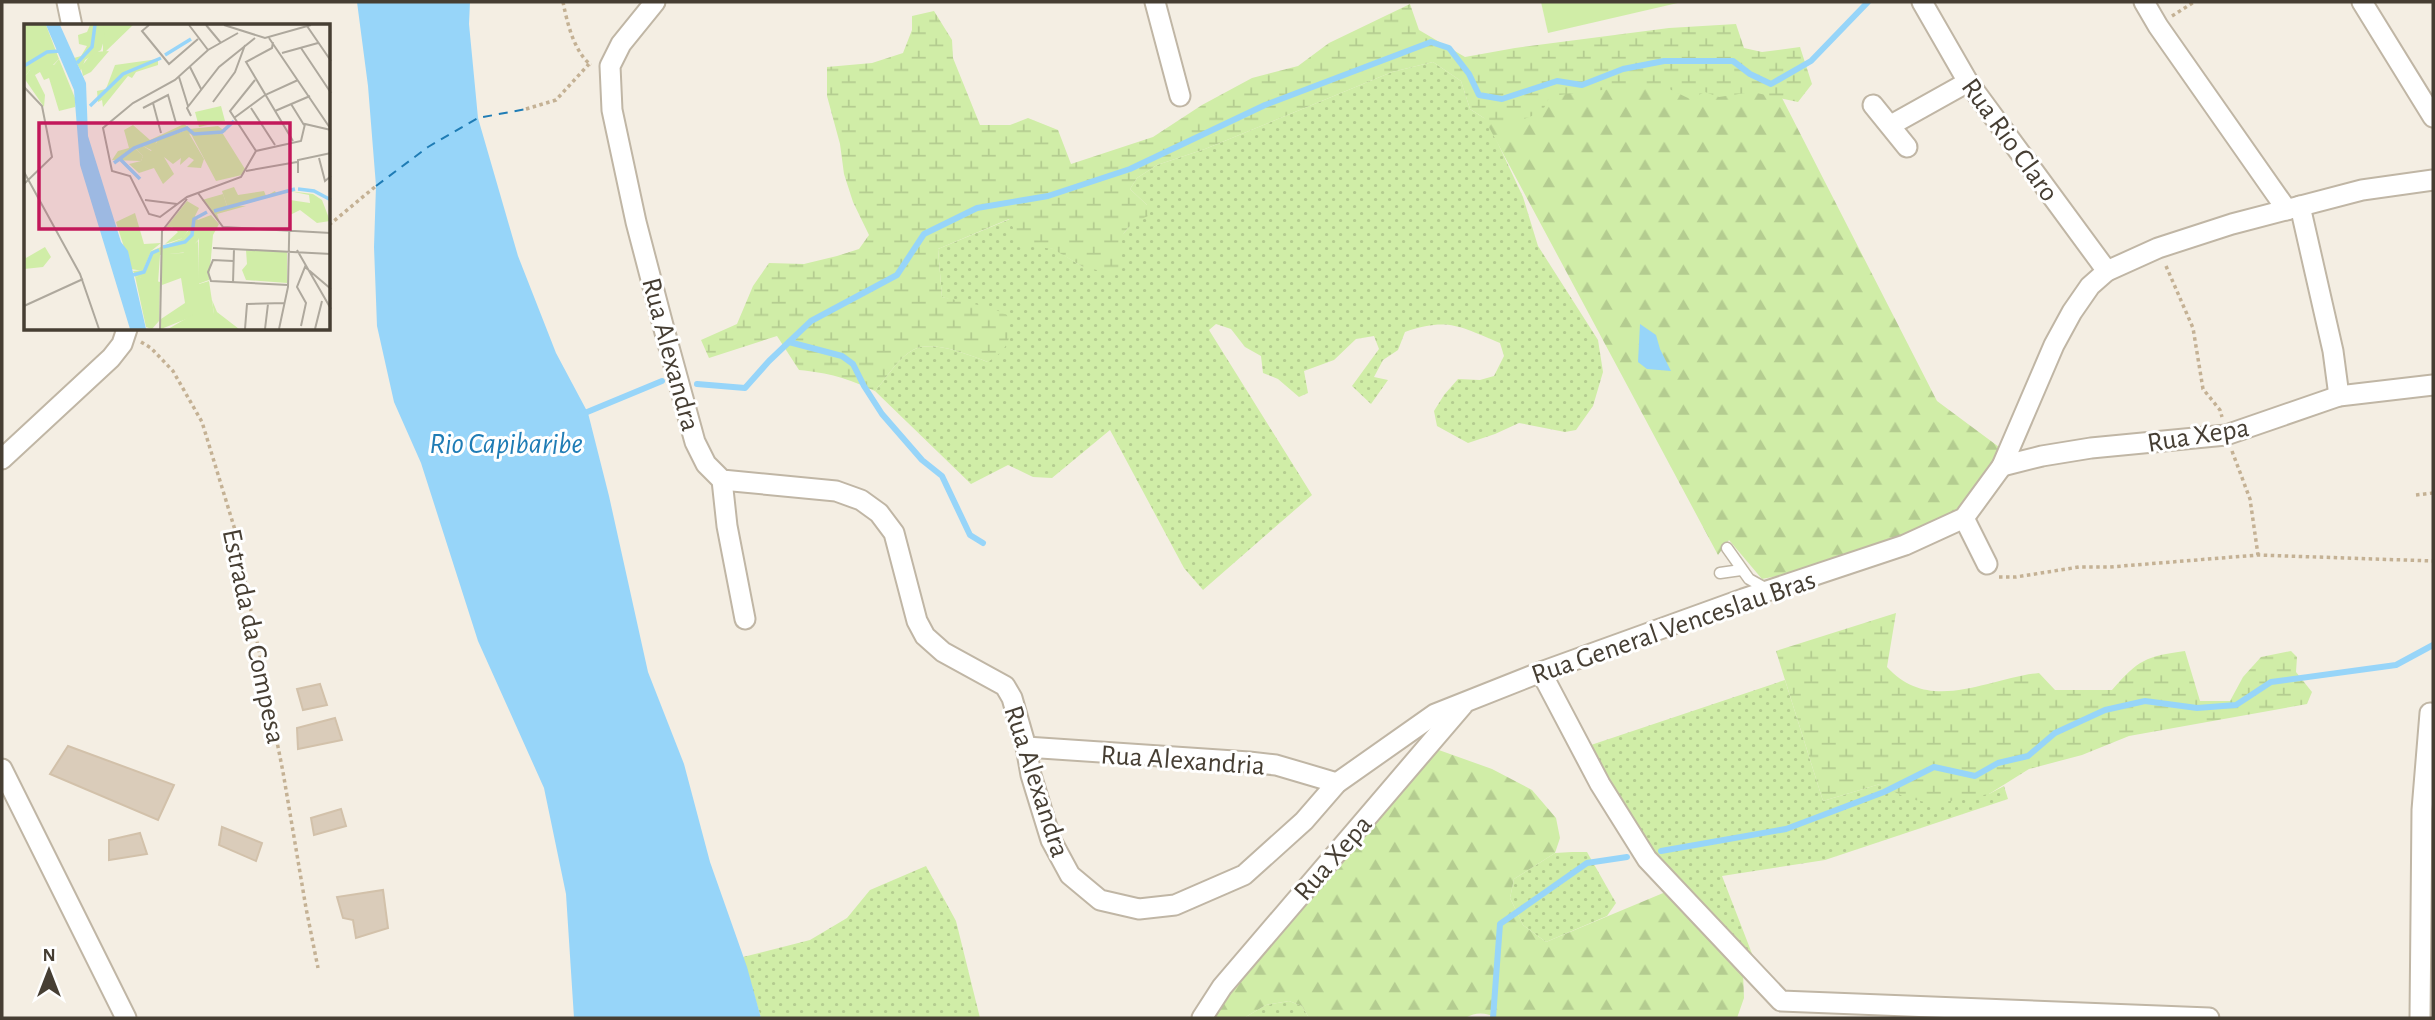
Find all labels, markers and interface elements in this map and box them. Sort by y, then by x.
inset map [24,24,331,331]
street label: Rua Rio Claro [1956,74,2063,207]
street label: Rua Alexandra [636,275,704,434]
street label: Rua Xepa [2145,414,2251,458]
water label: Rio Capibaribe [429,429,583,459]
street label: Estrada da Compesa [217,526,290,746]
street label: Rua General Venceslau Bras [1528,566,1819,690]
street label: Rua Alexandra [998,702,1074,861]
street label: Rua Alexandria [1100,741,1266,781]
street label: Rua Xepa [1289,810,1378,906]
north arrow [14,936,84,1006]
text: N [42,946,56,965]

